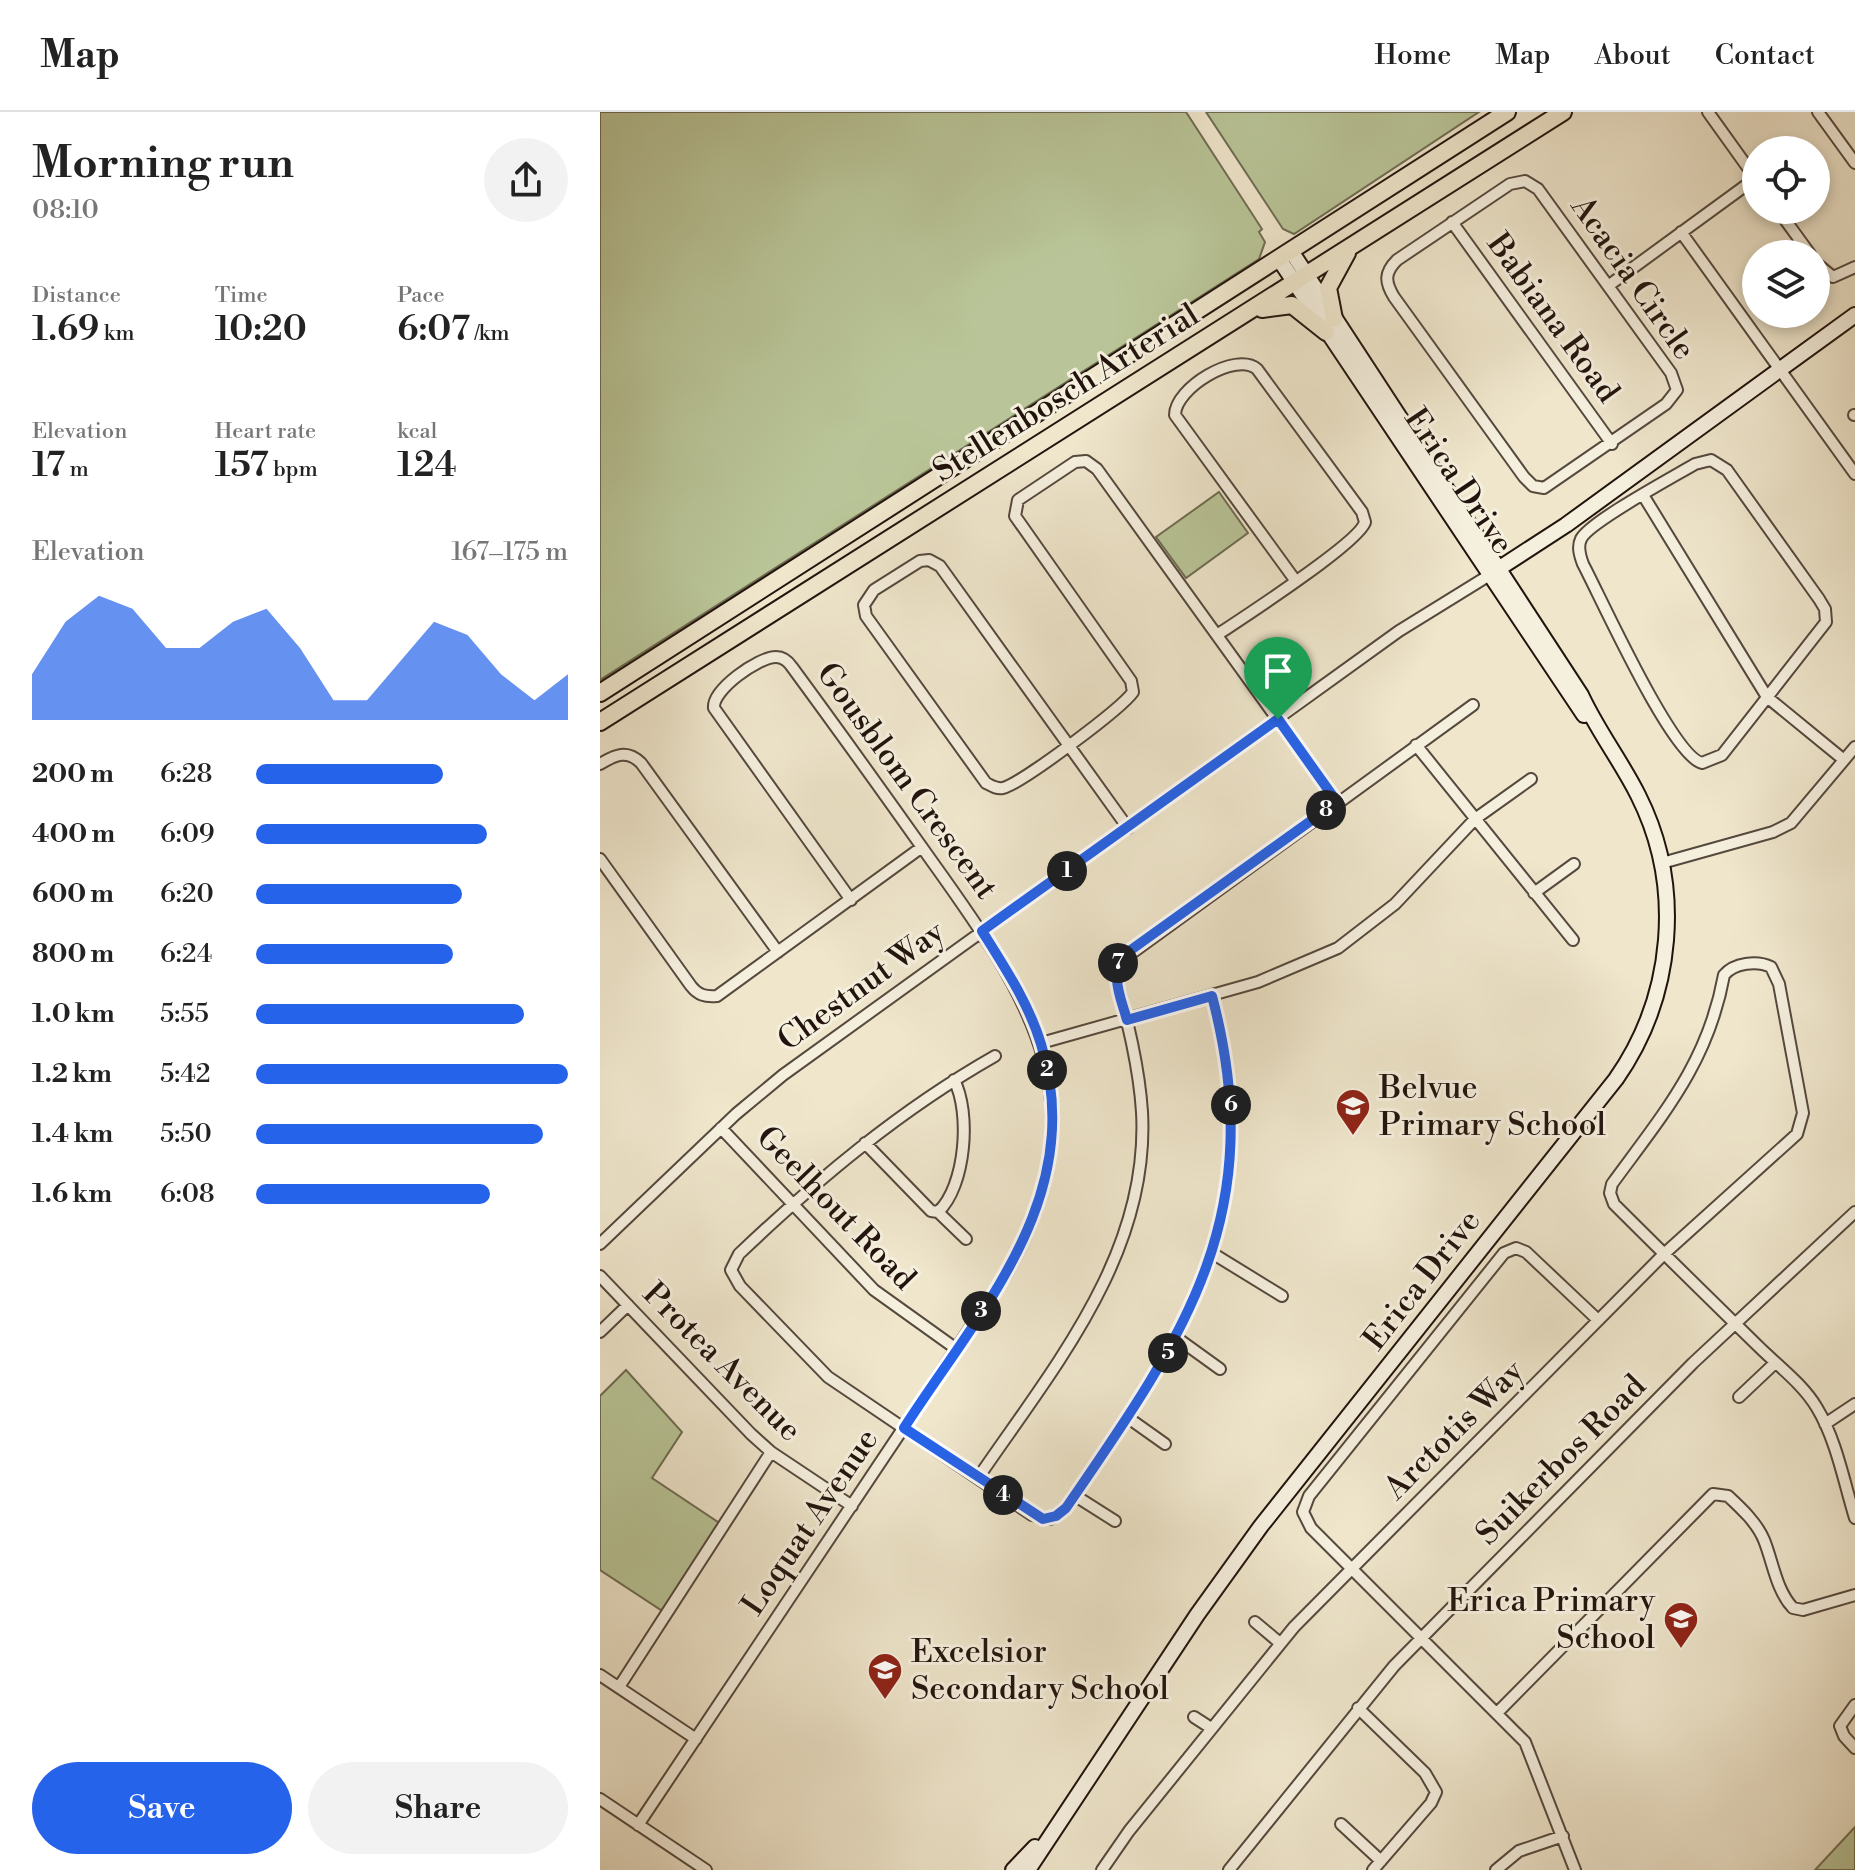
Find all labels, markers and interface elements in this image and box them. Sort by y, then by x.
text: Map [40,32,120,79]
text: Home [1375,38,1451,73]
text: Map [1495,38,1550,73]
text: About [1594,38,1671,73]
text: Contact [1715,38,1815,73]
text: Morning run [32,136,294,191]
map controls [1742,136,1830,328]
button: locate [1742,136,1830,224]
button: share [484,138,568,222]
street label: Acacia Circle [1561,188,1704,367]
text: 08:10 [32,194,99,226]
street label: Babiana Road [1478,225,1628,411]
button: layers [1742,240,1830,328]
text: Distance [32,282,121,309]
text: Time [215,282,268,309]
text: Pace [397,282,445,309]
street label: Stellenbosch Arterial [926,295,1207,491]
text: 1.69 [32,309,99,351]
text: 10:20 [215,309,307,351]
text: 6:07 [397,309,470,351]
text: km [99,320,135,347]
text: /km [470,320,509,347]
street label: Erica Drive [1396,400,1522,562]
text: Elevation [32,418,127,445]
text: Heart rate [215,418,316,445]
text: kcal [397,418,437,445]
text: 17 [32,445,65,487]
text: 157 [215,445,269,487]
text: 124 [397,445,457,487]
text: m [65,456,89,483]
text: bpm [269,456,318,483]
text: Elevation [32,536,145,568]
text: 167–175 m [451,536,568,568]
pin [1244,637,1312,719]
icon: arrive [1256,649,1300,693]
street label: Gousblom Crescent [808,655,1006,907]
text: 200 m [32,758,114,790]
text: 6:28 [160,758,212,790]
pin: 8 [1306,790,1346,830]
text: 8 [1319,796,1333,823]
text: 400 m [32,818,115,850]
text: 6:09 [160,818,215,850]
pin: 1 [1047,851,1087,891]
text: 1 [1062,857,1072,884]
text: 600 m [32,878,114,910]
text: 6:20 [160,878,214,910]
street label: Chestnut Way [770,912,953,1060]
text: 800 m [32,938,114,970]
text: 6:24 [160,938,212,970]
pin: 7 [1098,943,1138,983]
text: 7 [1112,949,1124,976]
text: 1.0 km [32,998,115,1030]
text: 5:55 [160,998,209,1030]
pin: 2 [1027,1050,1067,1090]
text: 2 [1040,1056,1054,1083]
text: 1.2 km [32,1058,112,1090]
text: 5:42 [160,1058,211,1090]
place label: Belvue Primary School [1378,1068,1607,1145]
pin: 6 [1211,1085,1251,1125]
school or university icon: Belvue Primary School [1334,1087,1372,1137]
text: 6 [1224,1091,1238,1118]
text: 1.4 km [32,1118,113,1150]
text: 5:50 [160,1118,212,1150]
street label: Geelhout Road [748,1118,924,1298]
text: 1.6 km [32,1178,112,1210]
text: 6:08 [160,1178,215,1210]
street label: Erica Drive [1355,1202,1489,1358]
street label: Protea Avenue [634,1274,810,1450]
pin: 3 [961,1291,1001,1331]
text: 3 [974,1297,988,1324]
pin: 5 [1148,1333,1188,1373]
text: 5 [1161,1339,1175,1366]
street label: Arctotis Way [1375,1351,1533,1509]
street label: Suikerbos Road [1468,1367,1654,1553]
street label: Loquat Avenue [733,1421,887,1623]
pin: 4 [983,1475,1023,1515]
text: 4 [996,1481,1010,1508]
place label: Erica Primary School [1447,1581,1656,1658]
school or university icon: Erica Primary School [1662,1600,1700,1650]
place label: Excelsior Secondary School [911,1632,1170,1709]
school or university icon: Excelsior Secondary School [866,1651,904,1701]
button: Save [32,1762,292,1854]
button: Share [308,1762,568,1854]

